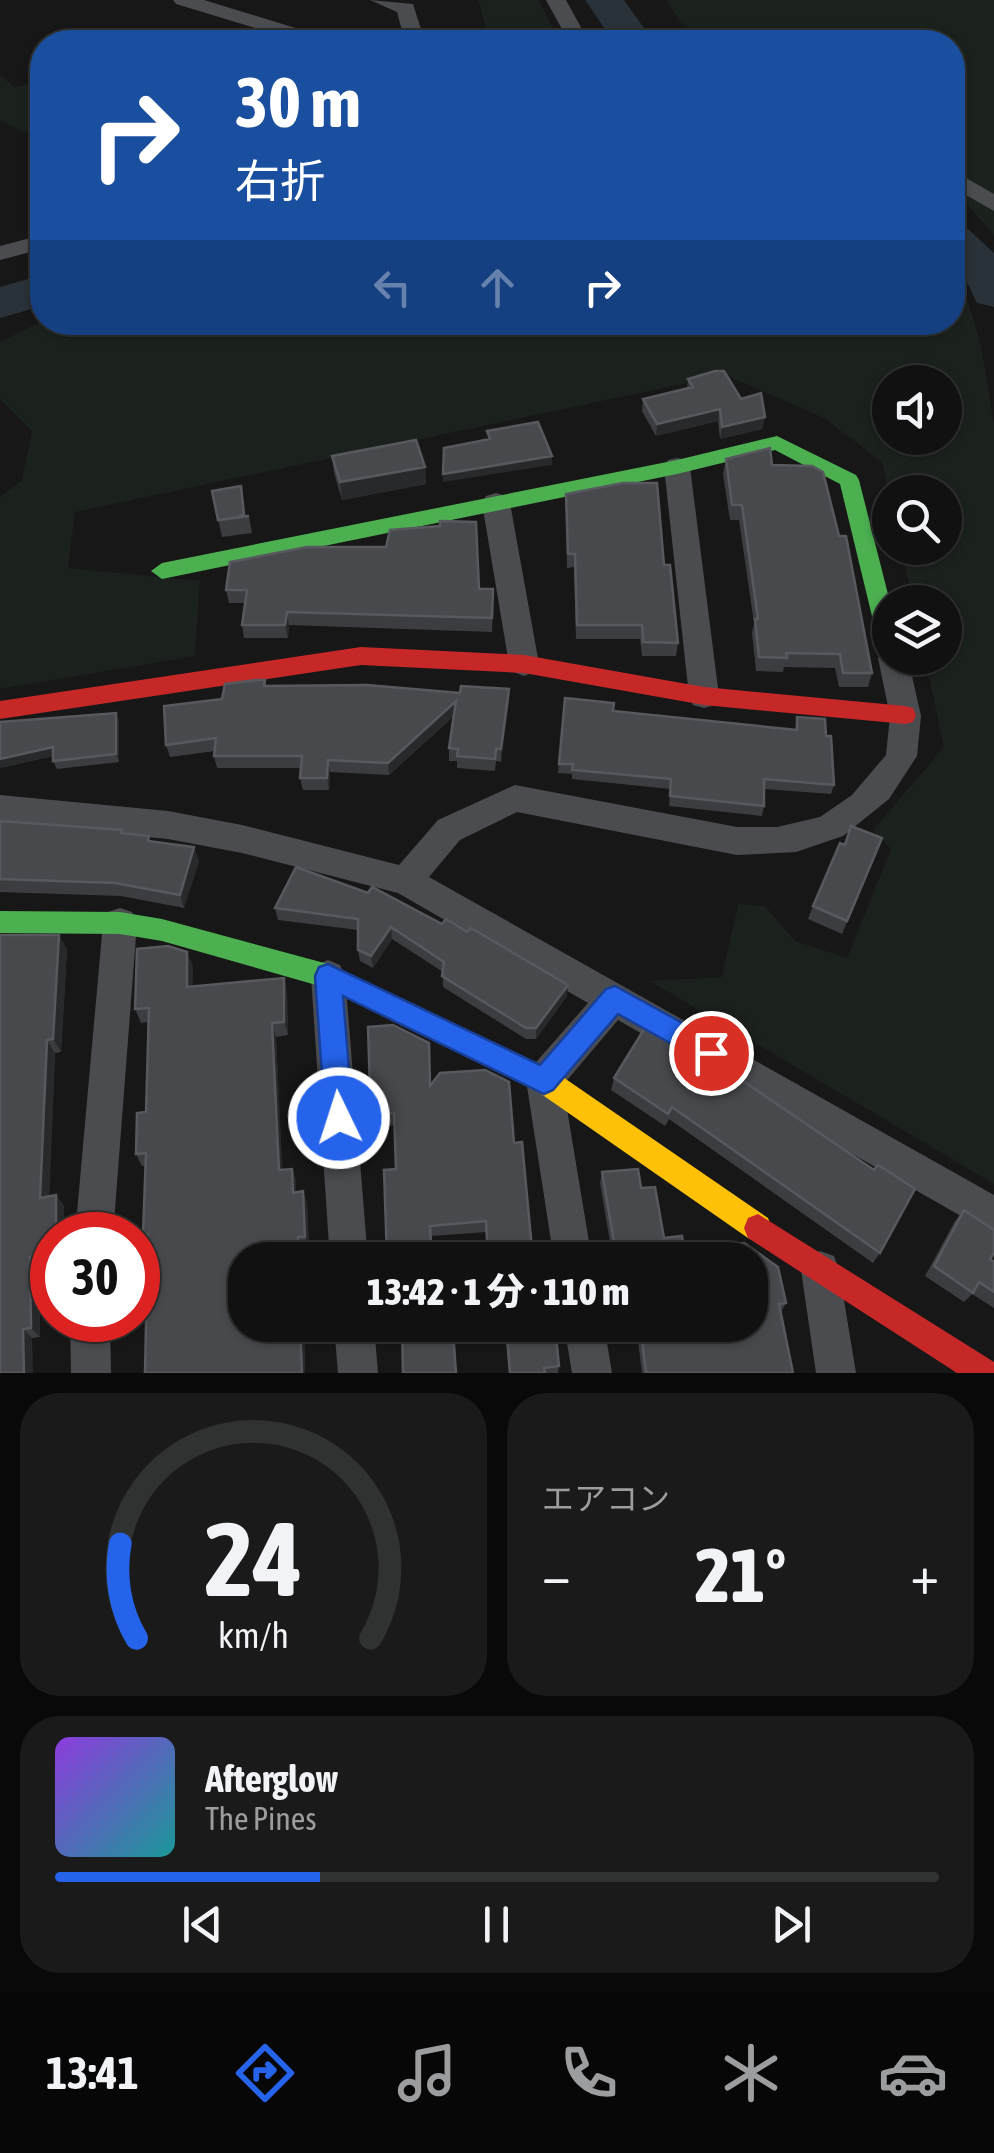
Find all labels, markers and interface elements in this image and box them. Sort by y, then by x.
text: 30 m [235,62,361,142]
icon: right [70,70,200,200]
text: 右折 [235,155,325,207]
icon: left [365,260,420,315]
icon: ahead [470,260,525,315]
icon: right [575,260,630,315]
map controls [872,365,962,675]
button: sound [872,365,962,455]
button: search [872,475,962,565]
button: layers [872,585,962,675]
pin [669,1011,754,1096]
icon: arrive [684,1026,739,1081]
position arrow [287,1066,391,1170]
speed limit sign: 30 [30,1212,160,1342]
text: 13:42 · 1 分 · 110 m [367,1270,629,1313]
text: エアコン [542,1480,670,1517]
text: 24 [205,1499,302,1618]
text: 21° [695,1532,786,1618]
text: − [542,1543,571,1606]
text: + [910,1543,939,1606]
text: km/h [218,1615,289,1656]
text: Afterglow [205,1757,338,1800]
text: The Pines [205,1800,317,1837]
icon: previous [175,1897,230,1952]
icon: pause [469,1897,524,1952]
icon: next [764,1897,819,1952]
icon: directions [230,2038,300,2108]
icon: music [392,2038,462,2108]
icon: phone [554,2038,624,2108]
icon: climate [716,2038,786,2108]
icon: car [878,2038,948,2108]
text: 13:41 [46,2047,139,2099]

